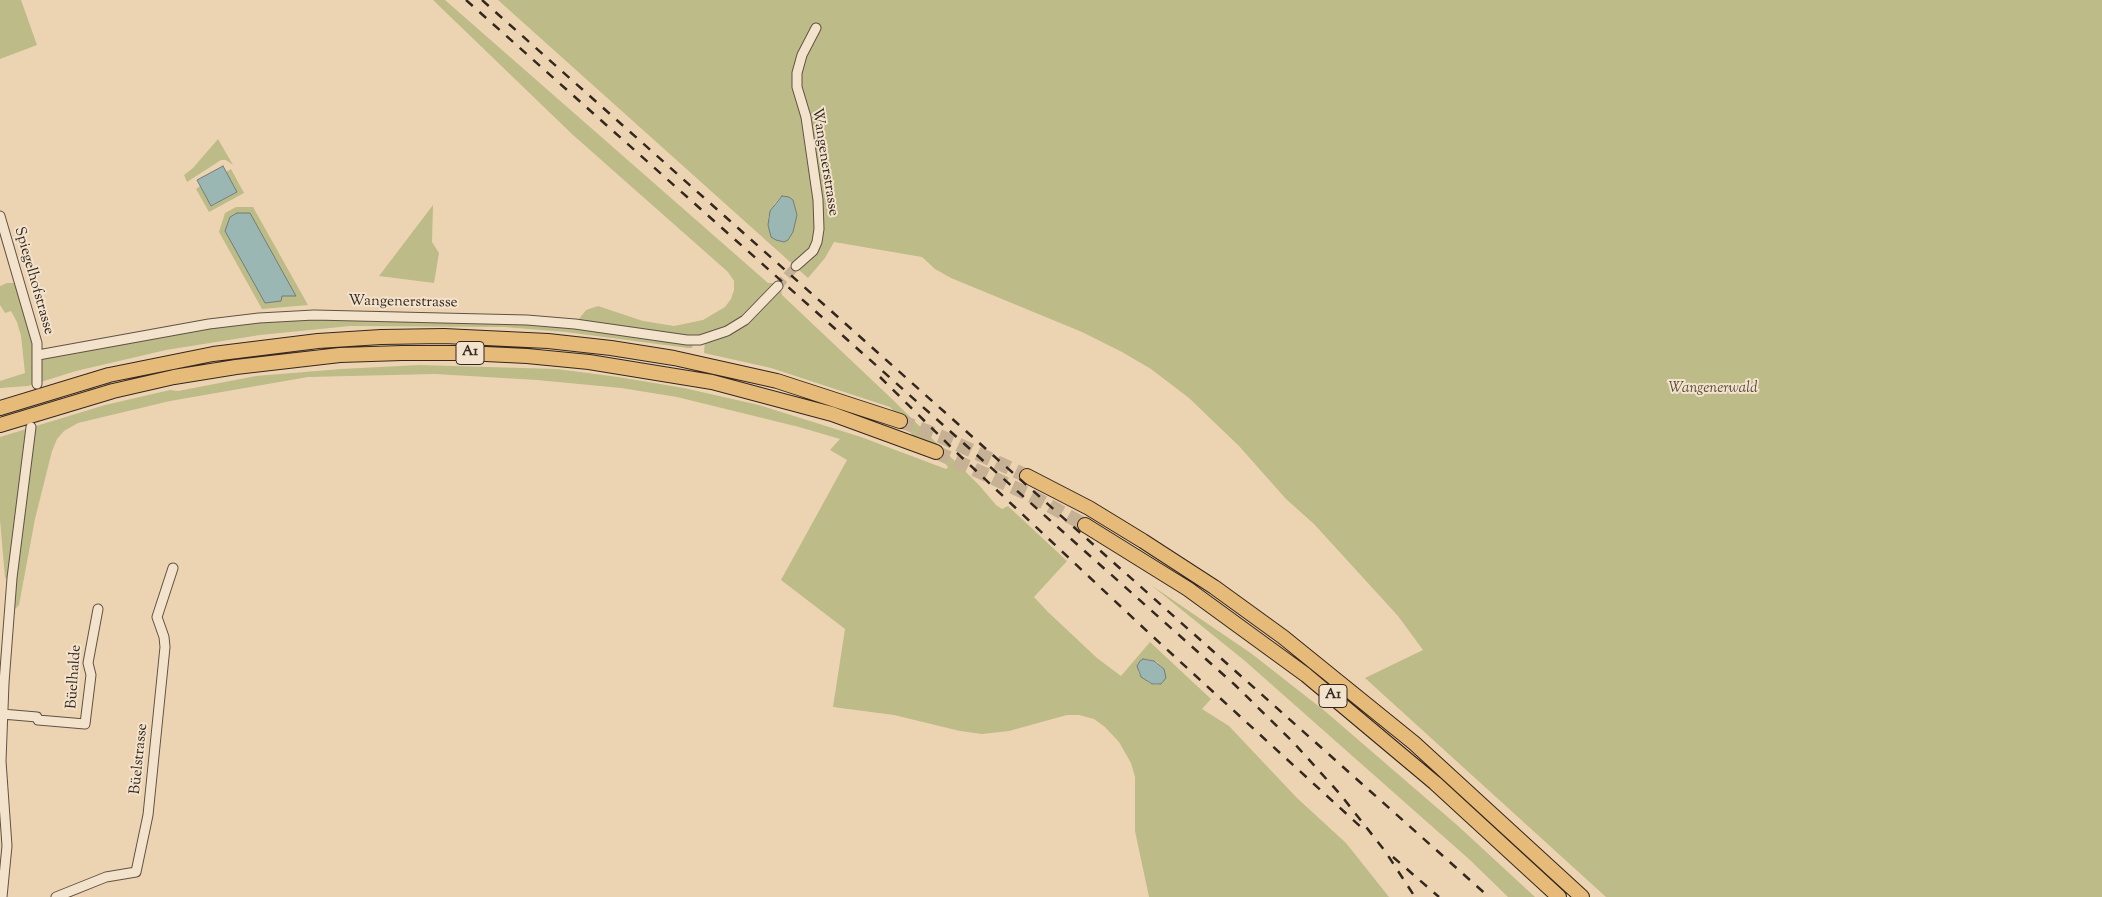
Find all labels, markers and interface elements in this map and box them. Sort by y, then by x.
street label: Wangenerstrasse [807,107,841,217]
street label: Spiegelhofstrasse [9,225,57,337]
street label: Wangenerstrasse [348,293,458,313]
road number: A1 [456,342,484,364]
park label: Wangenerwald [1668,380,1758,398]
street label: Büelhalde [64,644,86,710]
road number: A1 [1319,684,1347,708]
street label: Büelstrasse [127,722,153,796]

